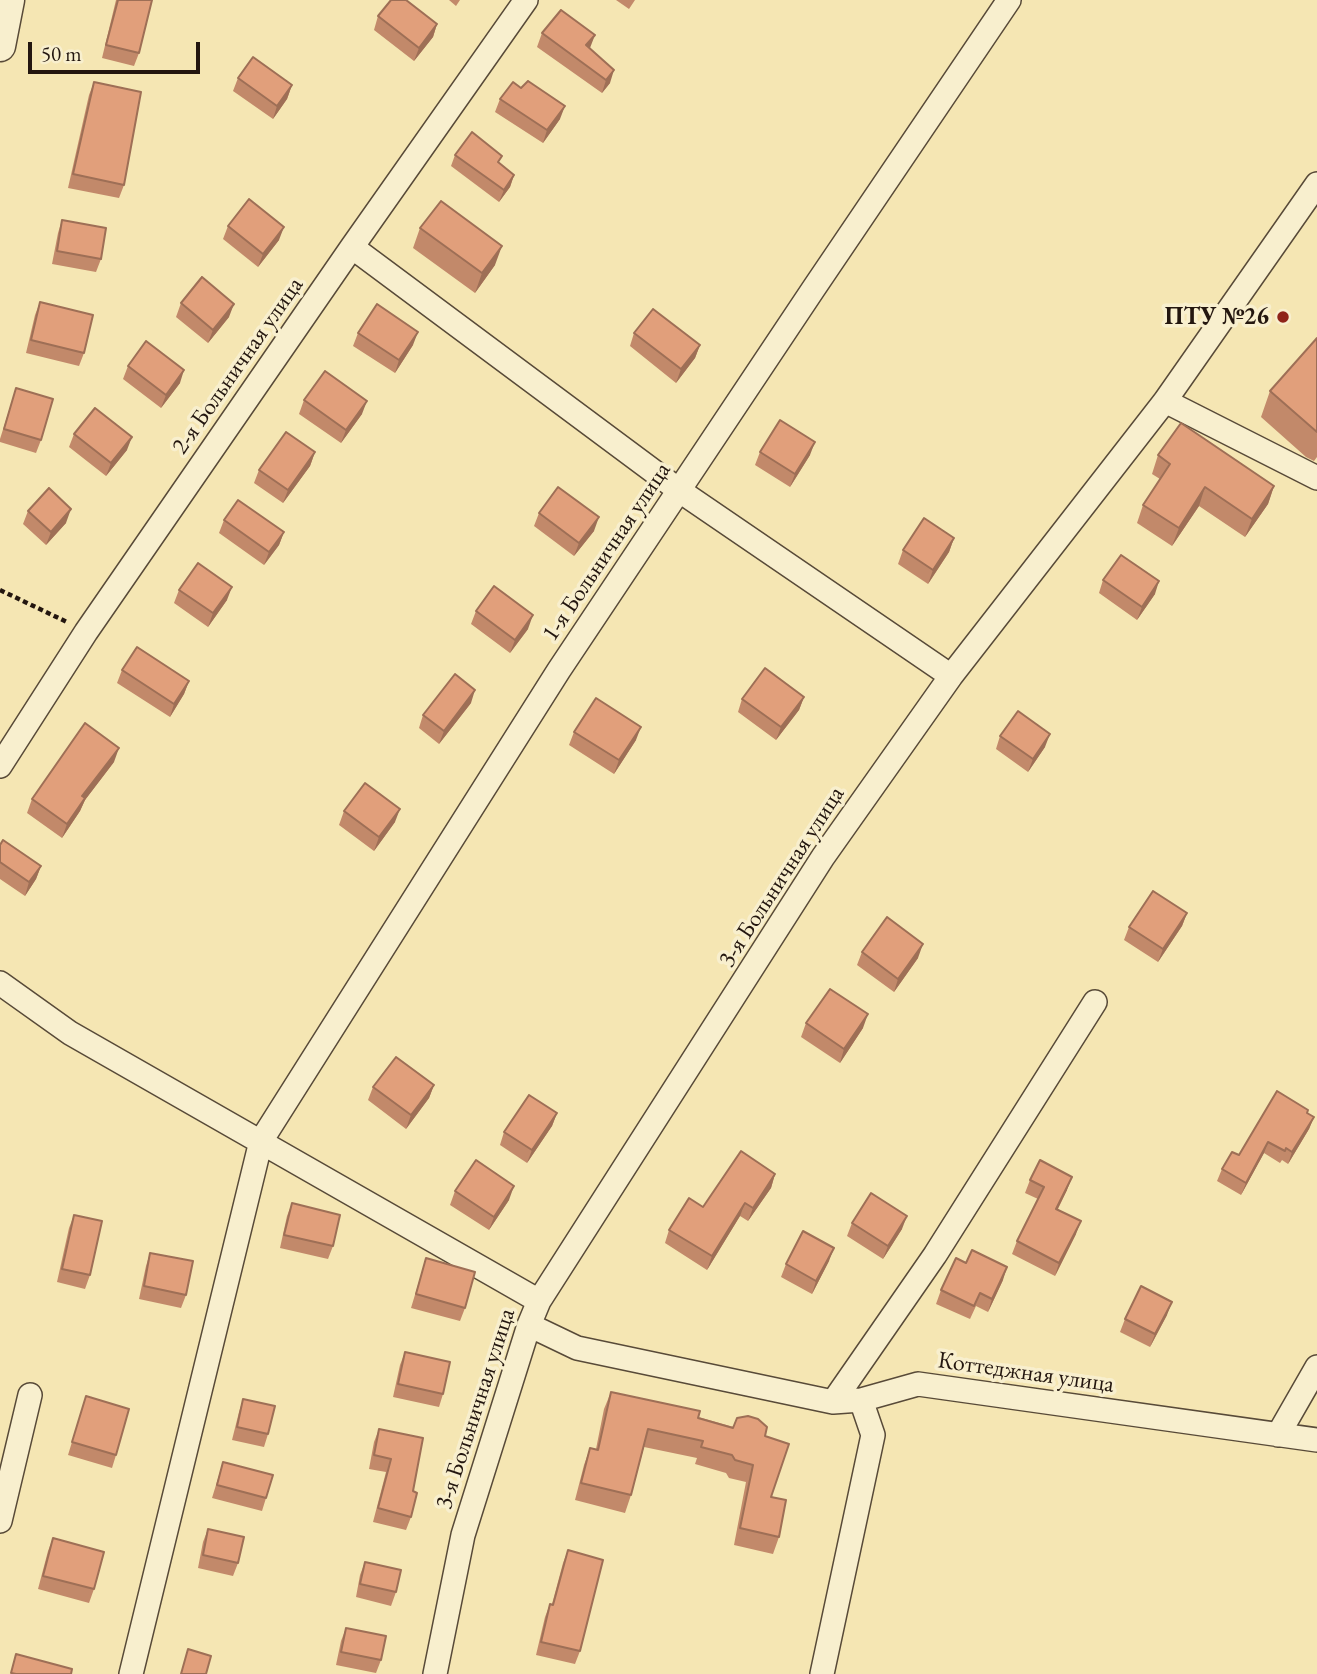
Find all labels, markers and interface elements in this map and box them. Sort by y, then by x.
scale bar [32,28,203,72]
text: 50 m [41,40,82,67]
street label: 2-я Больничная улица [166,272,310,460]
place label: ПТУ №26 [1165,303,1269,331]
marker: ПТУ №26 [1275,309,1291,325]
street label: 1-я Больничная улица [537,457,677,647]
street label: 3-я Больничная улица [713,781,851,973]
street label: 3-я Больничная улица [430,1305,522,1513]
street label: Коттеджная улица [936,1346,1116,1400]

